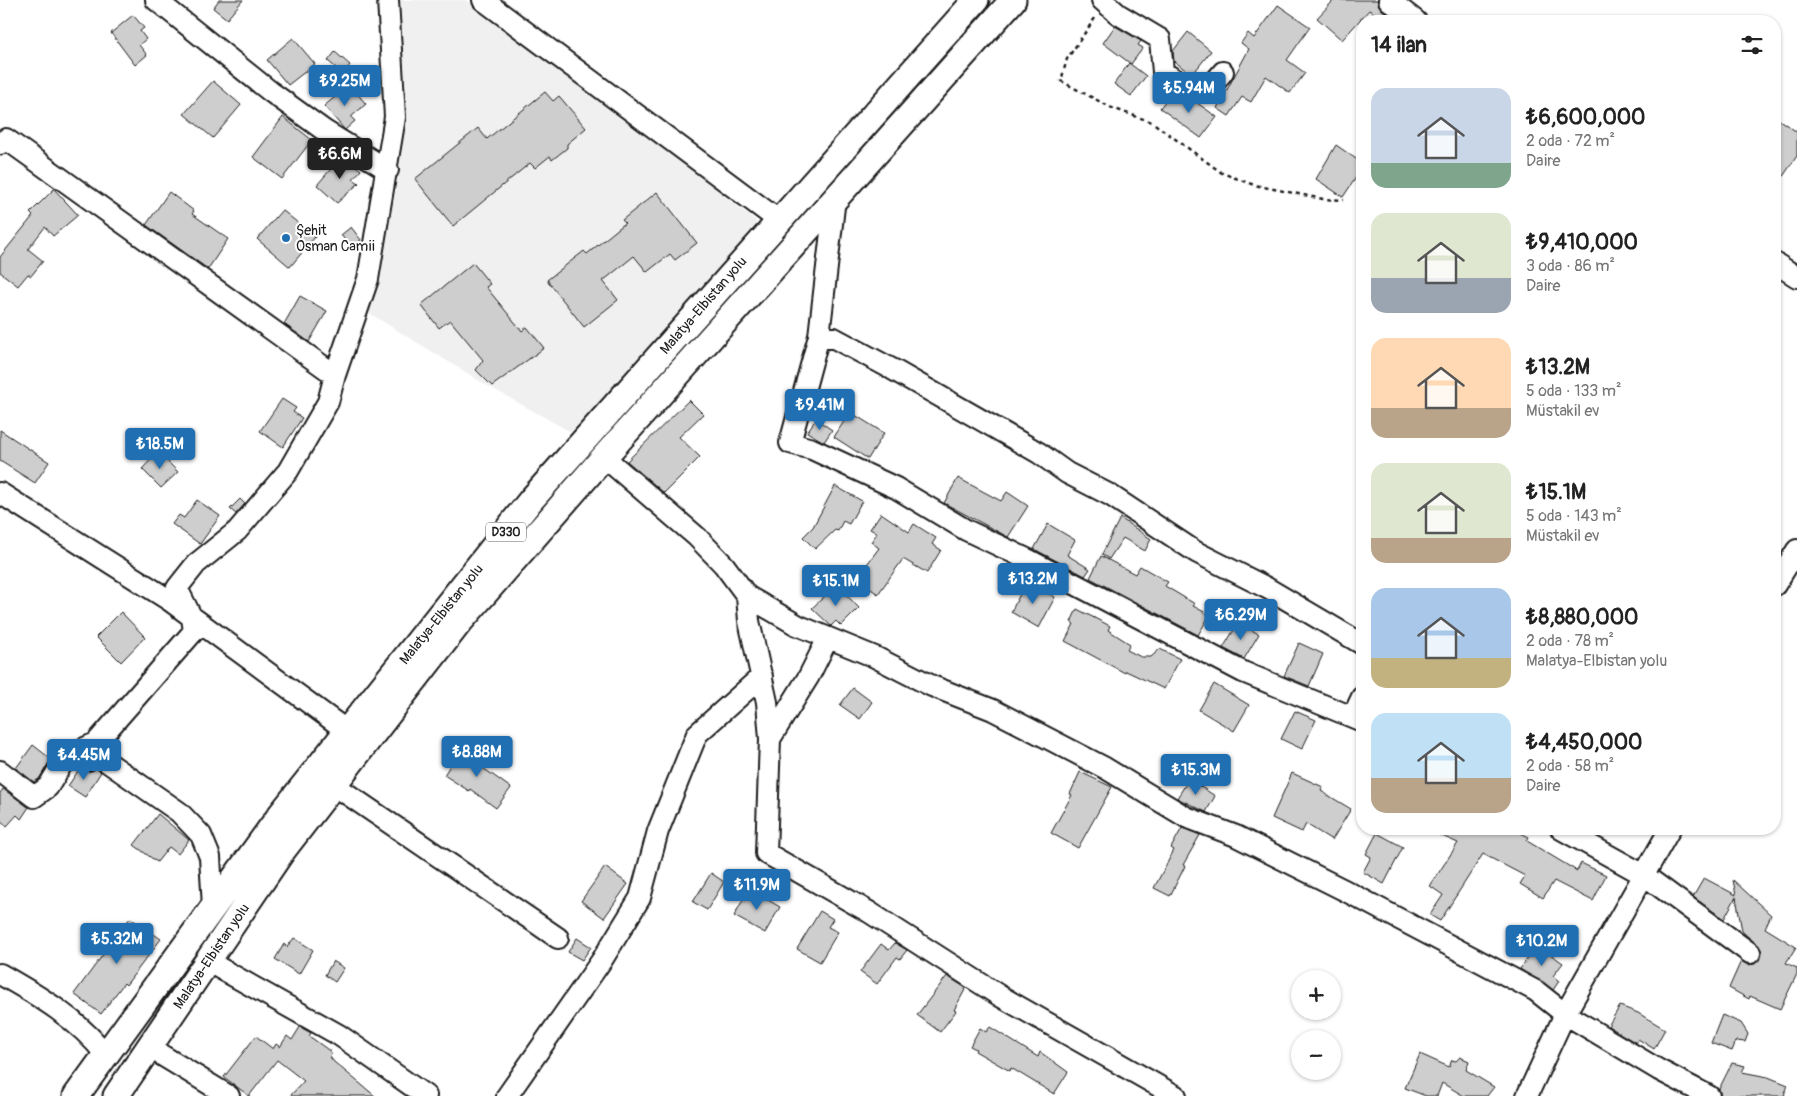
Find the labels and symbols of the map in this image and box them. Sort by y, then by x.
pin: ₺9.25M [304,64,386,107]
pin: ₺5.94M [1148,72,1230,114]
pin: ₺6.6M [305,138,375,180]
place label: Şehit Osman Camii [296,222,375,255]
marker: Şehit Osman Camii [280,232,292,244]
street label: Malatya-Elbistan yolu [656,253,750,358]
pin: ₺9.41M [779,388,861,431]
pin: ₺18.5M [119,428,201,470]
road number: D330 [486,522,526,542]
street label: Malatya-Elbistan yolu [396,561,487,668]
pin: ₺13.2M [992,562,1074,605]
pin: ₺15.1M [795,564,877,607]
pin: ₺6.29M [1200,598,1282,641]
pin: ₺8.88M [436,736,518,778]
pin: ₺4.45M [43,738,125,781]
pin: ₺15.3M [1155,754,1237,796]
pin: ₺11.9M [716,868,798,911]
street label: Malatya-Elbistan yolu [170,900,253,1012]
pin: ₺5.32M [76,922,158,965]
pin: ₺10.2M [1501,924,1583,967]

